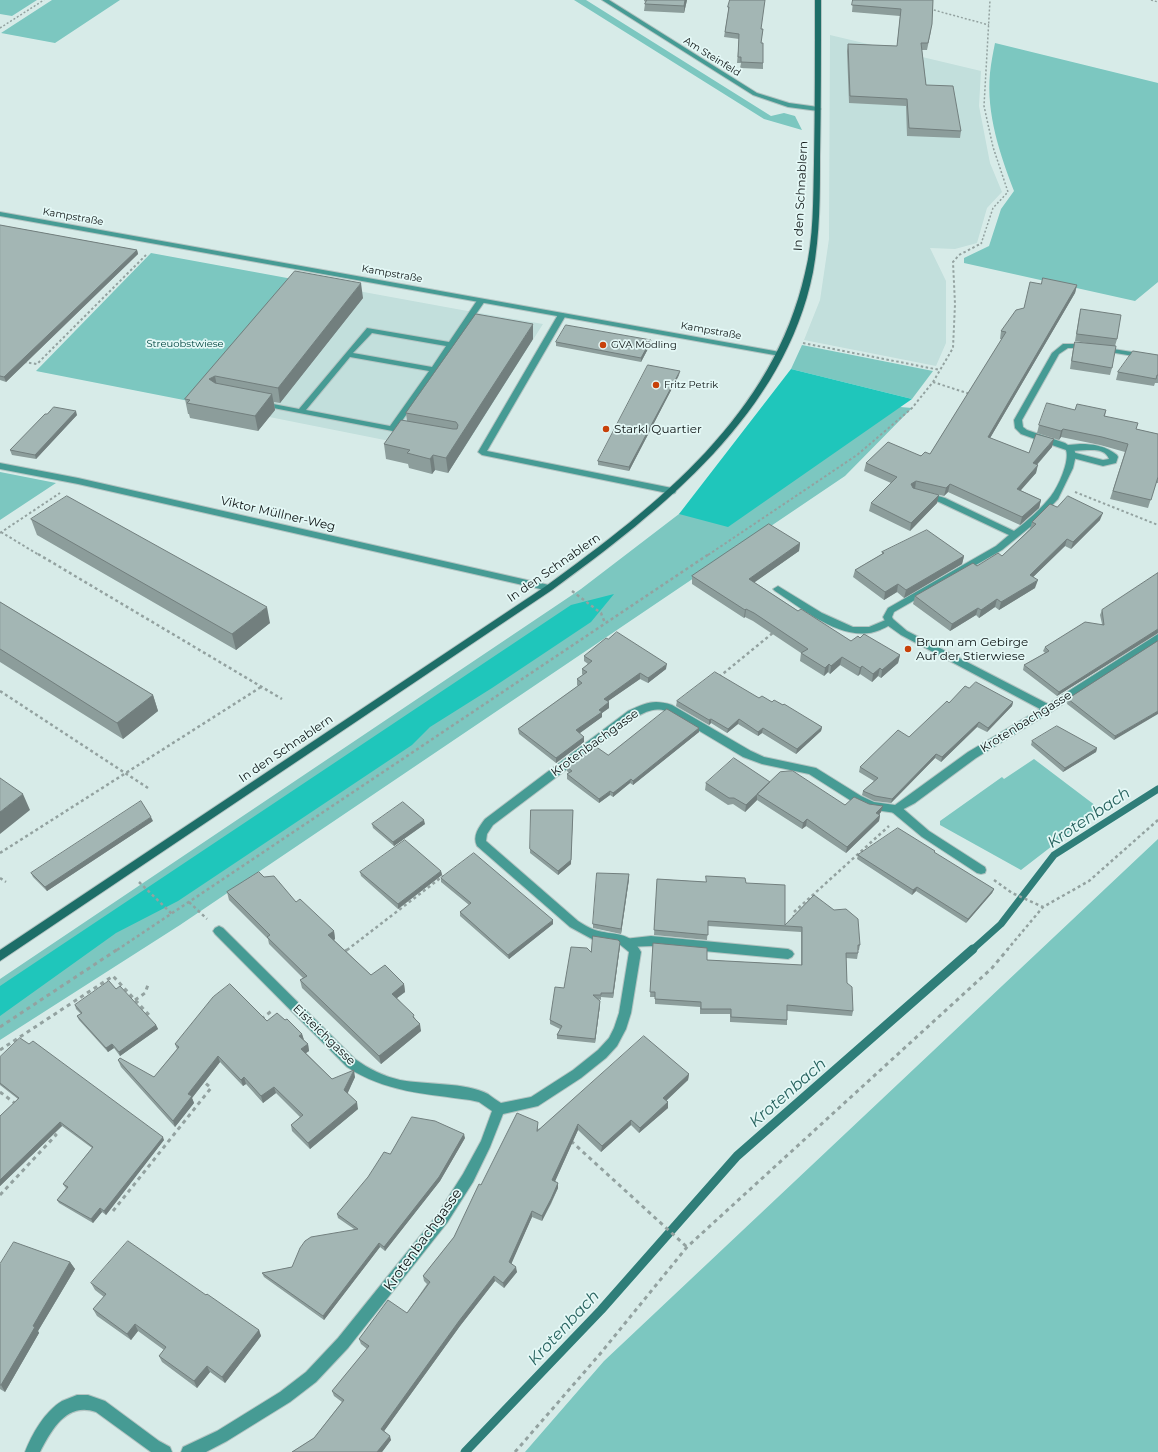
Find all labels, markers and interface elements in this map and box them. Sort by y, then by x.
street label: Am Steinfeld [681,35,743,79]
street label: In den Schnablern [791,141,811,251]
street label: Kampstraße [42,206,104,228]
street label: Kampstraße [361,263,423,285]
street label: Kampstraße [680,320,742,342]
park label: Streuobstwiese [146,338,224,350]
place label: GVA Mödling [611,339,677,351]
marker: GVA Mödling [598,340,608,350]
place label: Fritz Petrik [664,379,718,391]
marker: Fritz Petrik [651,380,661,390]
place label: Starkl Quartier [614,422,702,436]
marker: Starkl Quartier [601,424,611,434]
street label: Viktor Müllner-Weg [219,494,337,534]
street label: In den Schnablern [505,530,603,606]
place label: Brunn am Gebirge Auf der Stierwiese [916,635,1028,663]
marker: Brunn am Gebirge Auf der Stierwiese [903,644,913,654]
street label: Krotenbachgasse [978,688,1074,756]
street label: Krotenbachgasse [548,706,642,780]
street label: In den Schnablern [236,712,336,786]
water label: Krotenbach [1044,783,1134,853]
street label: Eisteichgasse [290,1002,358,1068]
water label: Krotenbach [746,1054,830,1132]
street label: Krotenbachgasse [380,1186,466,1294]
water label: Krotenbach [524,1287,604,1369]

